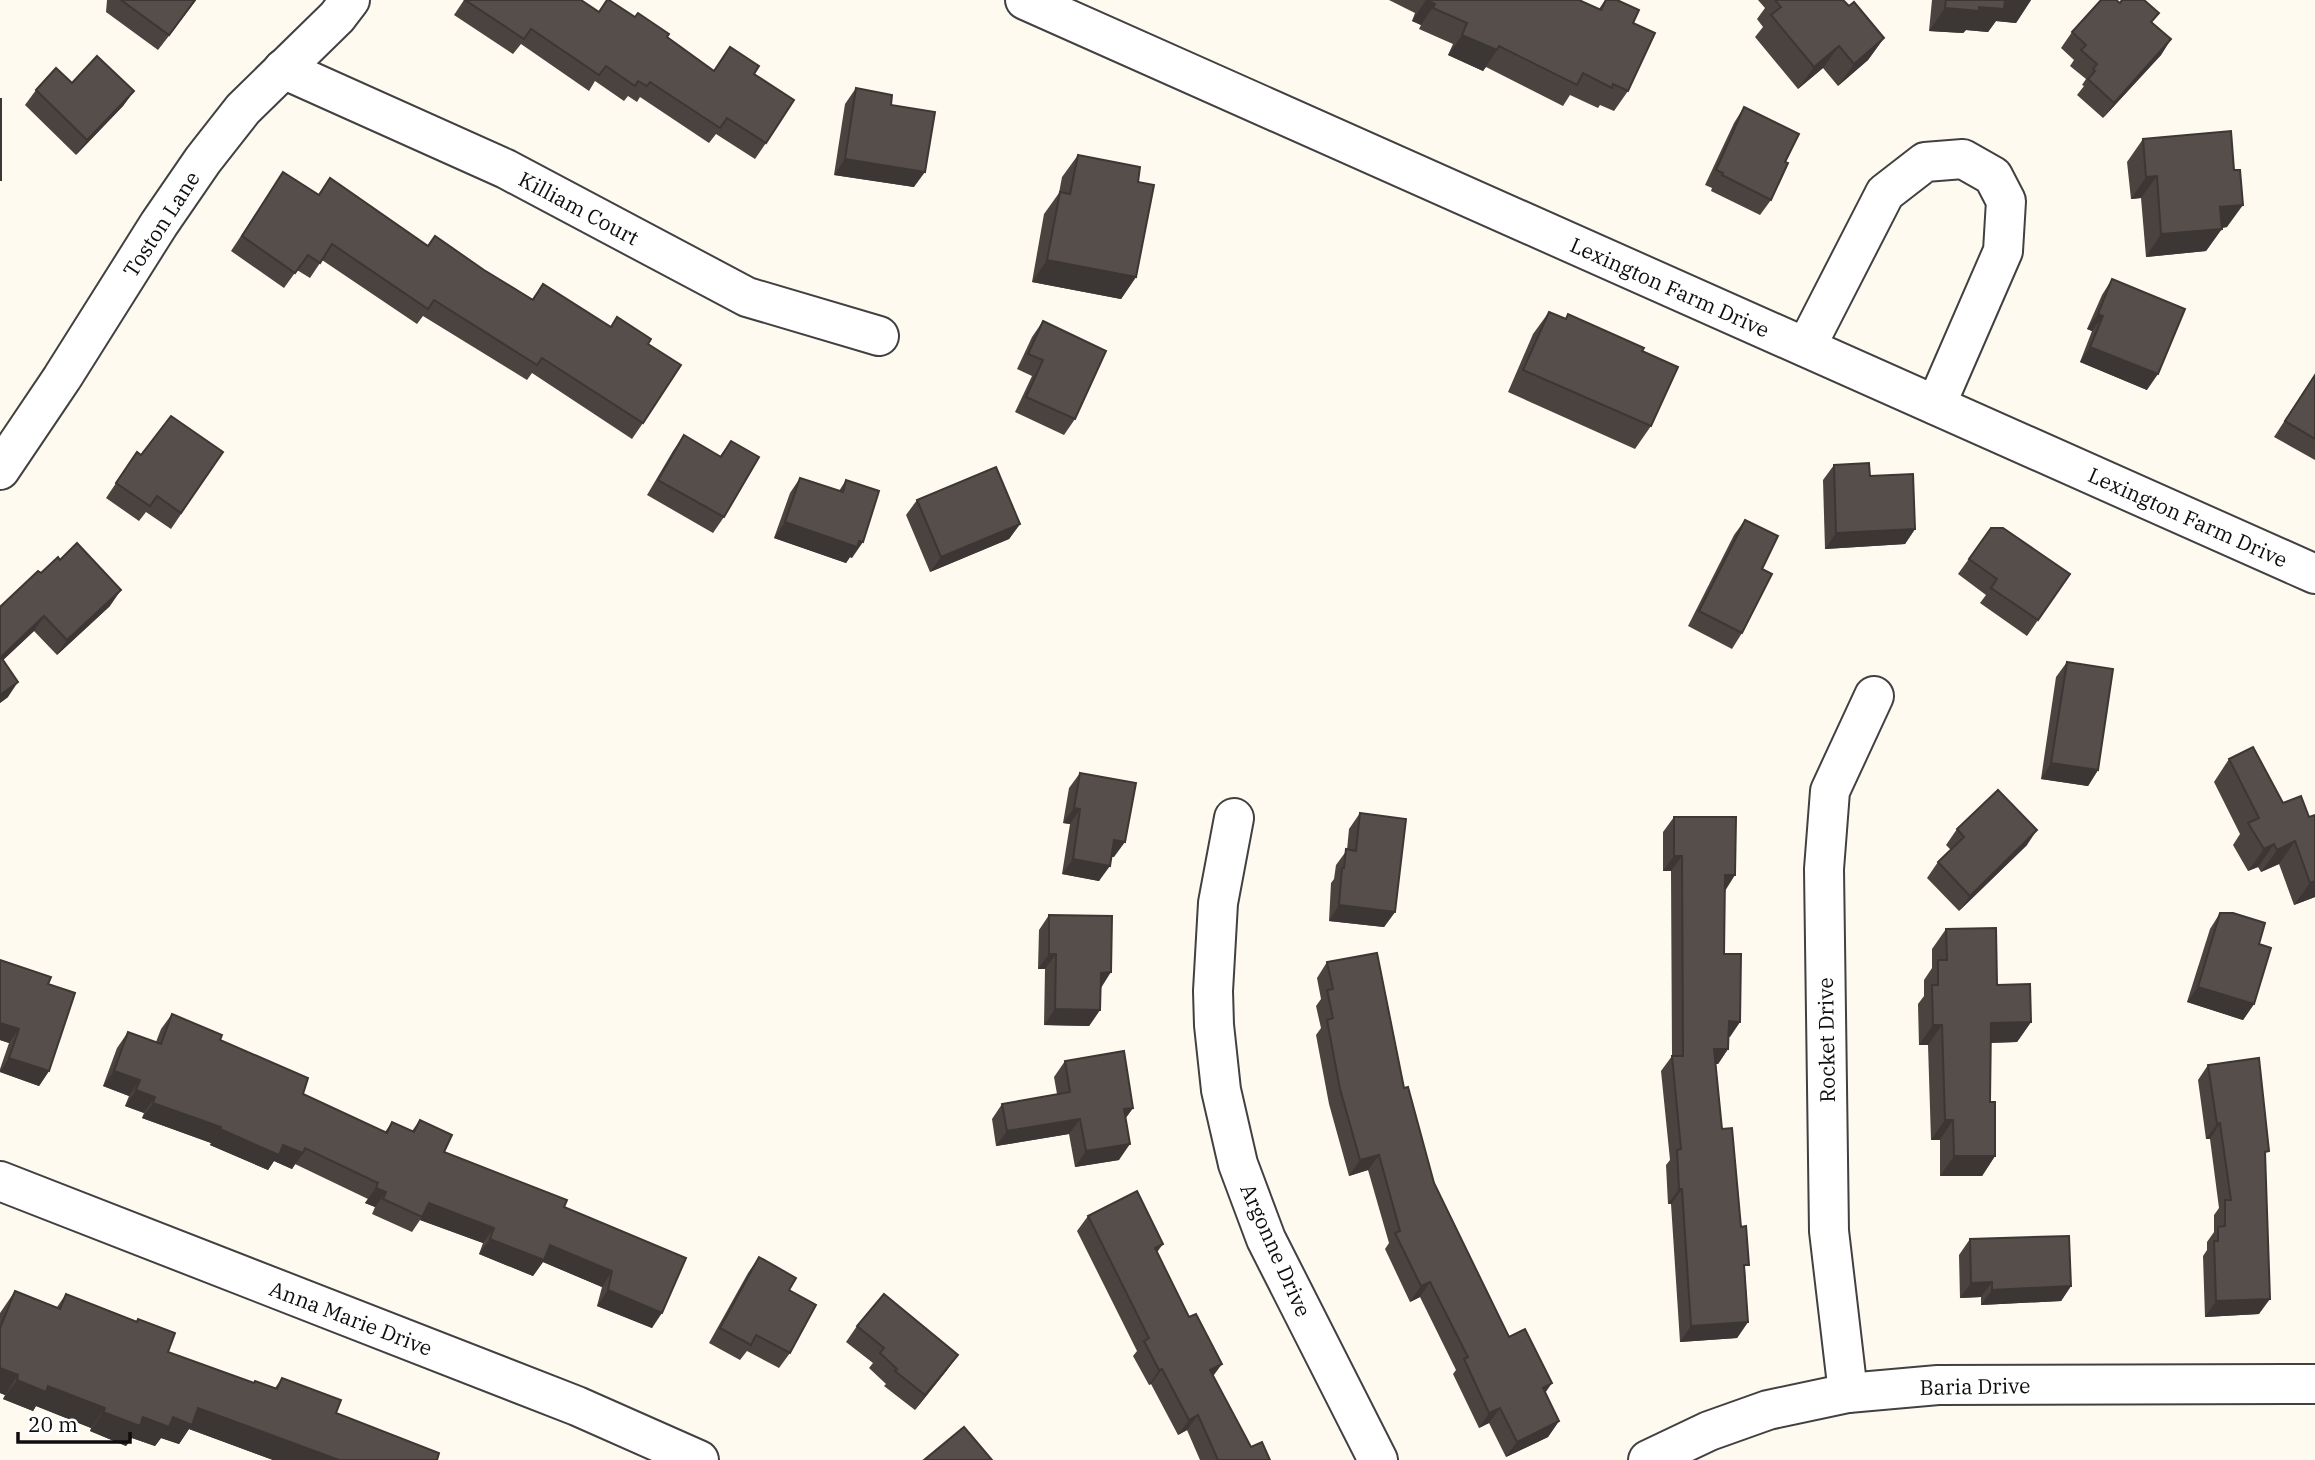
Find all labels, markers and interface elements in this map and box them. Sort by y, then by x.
street label: Killiam Court [514,165,644,251]
street label: Toston Lane [116,166,206,282]
street label: Lexington Farm Drive [1566,230,1774,344]
street label: Lexington Farm Drive [2084,460,2292,574]
street label: Rocket Drive [1811,977,1841,1103]
street label: Argonne Drive [1234,1179,1318,1321]
street label: Anna Marie Drive [265,1274,437,1362]
street label: Baria Drive [1919,1371,2031,1401]
scale bar [18,1400,130,1444]
text: 20 m [28,1410,78,1438]

